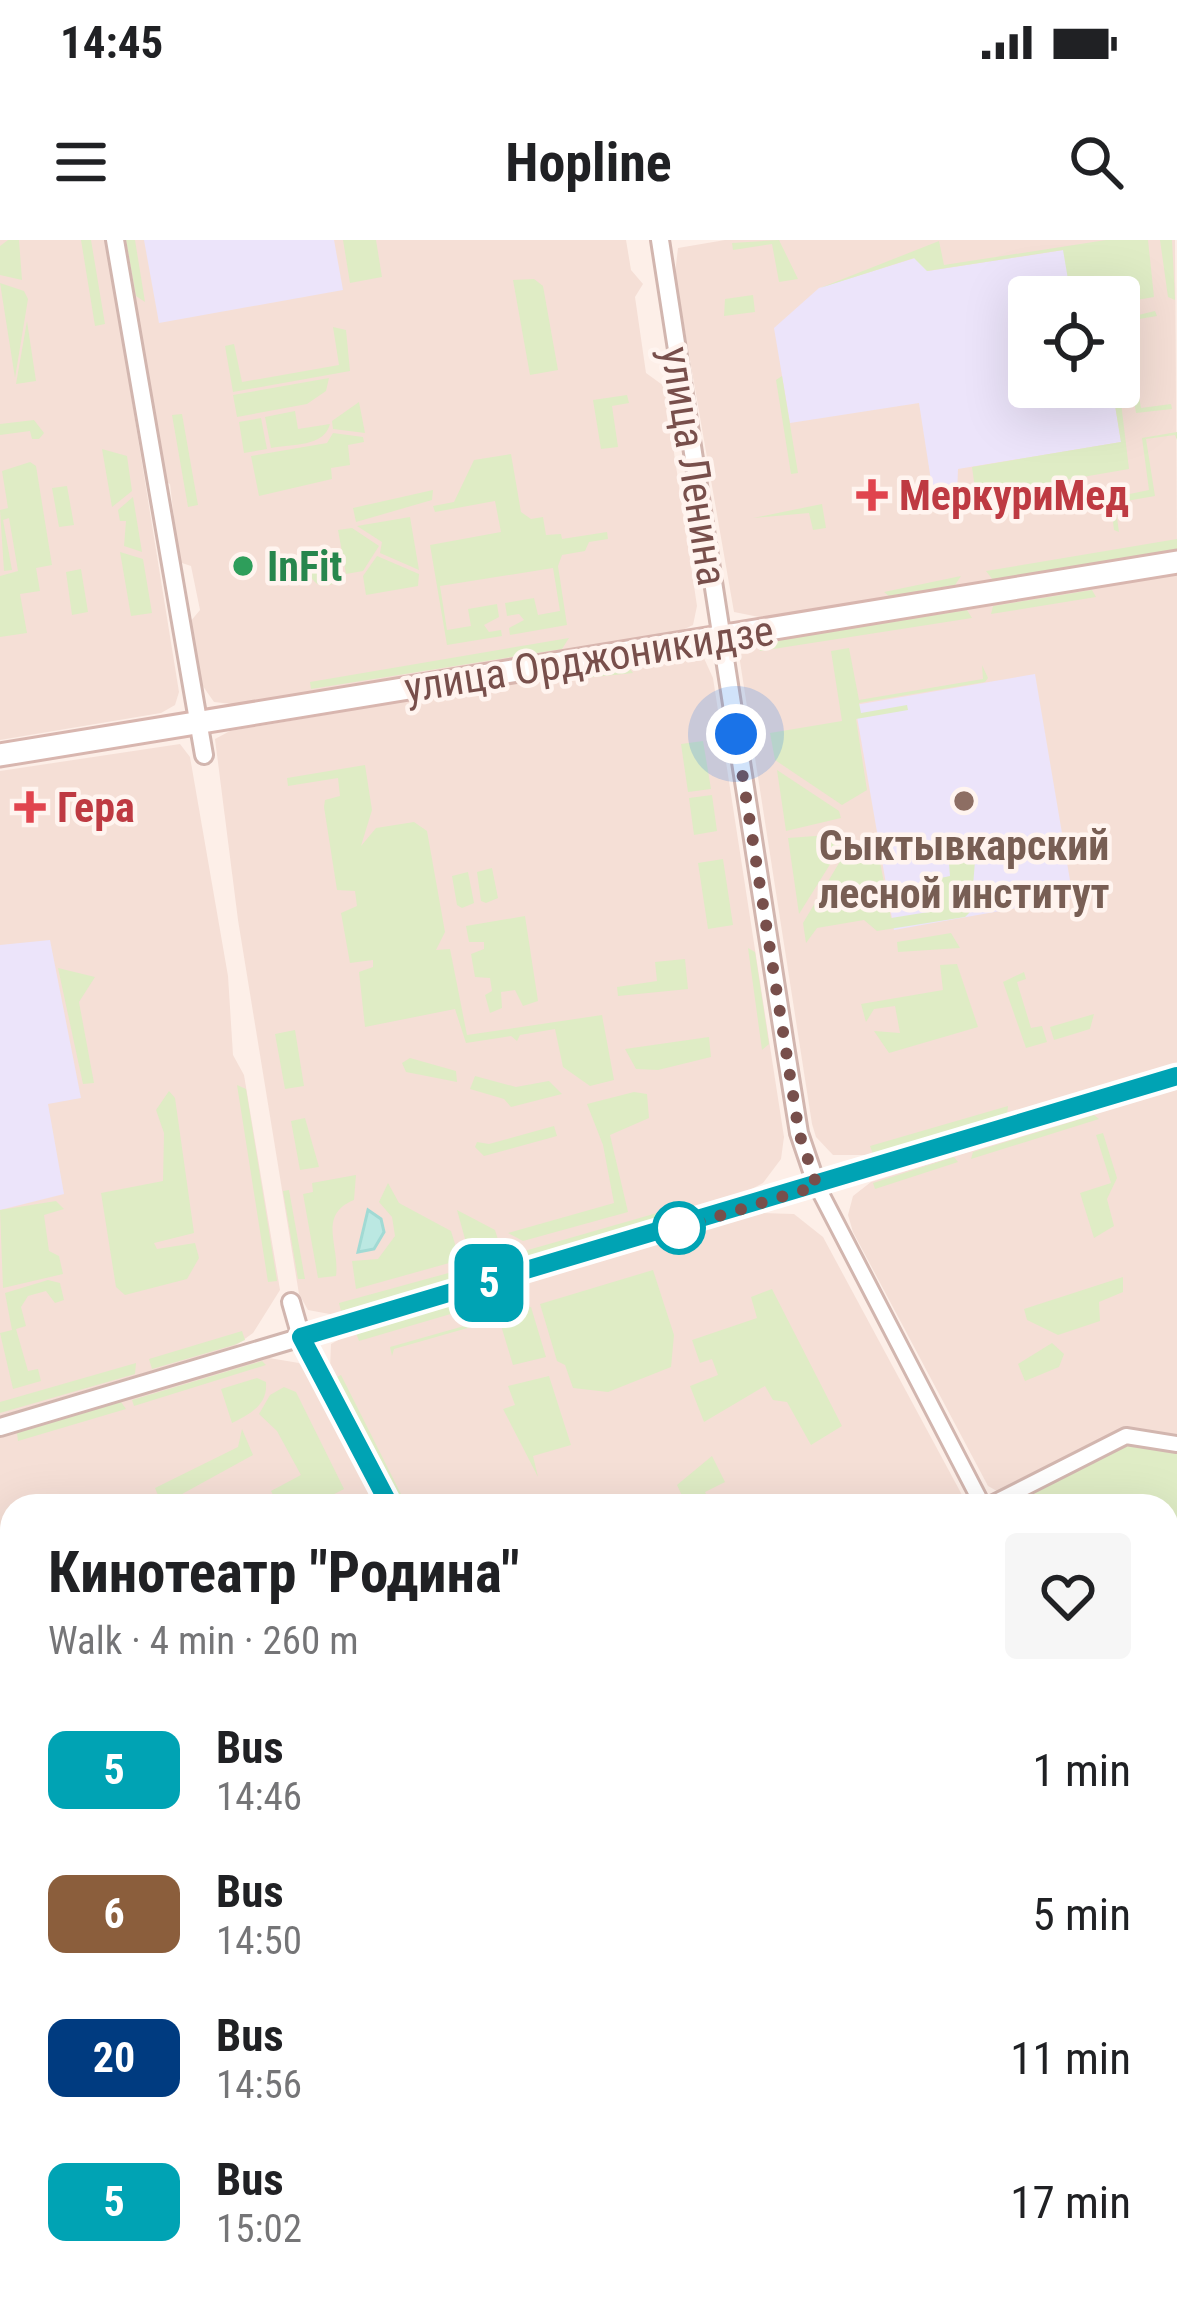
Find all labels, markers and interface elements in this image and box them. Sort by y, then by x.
text: 14:45 [60,16,163,69]
icon: menu [48,129,114,195]
icon: search [1063,129,1129,195]
text: Hopline [505,131,672,194]
map controls [1008,276,1140,408]
button: locate [1008,276,1140,408]
street label: улица Ленина [651,343,737,589]
place label: МеркуриМед [899,471,1129,520]
marker: МеркуриМед [856,479,888,511]
place label: InFit [267,542,342,591]
marker: InFit [230,553,256,579]
street label: улица Орджоникидзе [401,606,777,712]
your location [706,704,766,764]
place label: Гера [57,783,135,832]
marker: Сыктывкарский лесной институт [951,788,977,814]
marker: Гера [14,791,46,823]
place label: Сыктывкарский лесной институт [818,821,1110,918]
unlabelled marker [654,1203,704,1253]
line badge: 5 [450,1244,528,1322]
text: 5 [478,1258,500,1307]
button: heart [1005,1533,1131,1659]
text: Кинотеатр "Родина" [48,1539,520,1606]
text: Walk · 4 min · 260 m [48,1618,359,1664]
text: Bus [216,1721,284,1774]
text: 1 min [1032,1744,1131,1797]
text: 5 [103,1745,125,1794]
text: 14:46 [216,1774,302,1820]
text: Bus [216,1865,284,1918]
text: 5 min [1032,1888,1131,1941]
text: 6 [103,1889,125,1938]
text: 14:50 [216,1918,302,1964]
text: Bus [216,2009,284,2062]
text: 11 min [1010,2032,1131,2085]
text: 20 [93,2033,135,2082]
text: 14:56 [216,2062,302,2108]
text: Bus [216,2153,284,2206]
text: 17 min [1010,2176,1131,2229]
text: 5 [103,2177,125,2226]
text: 15:02 [216,2206,302,2252]

